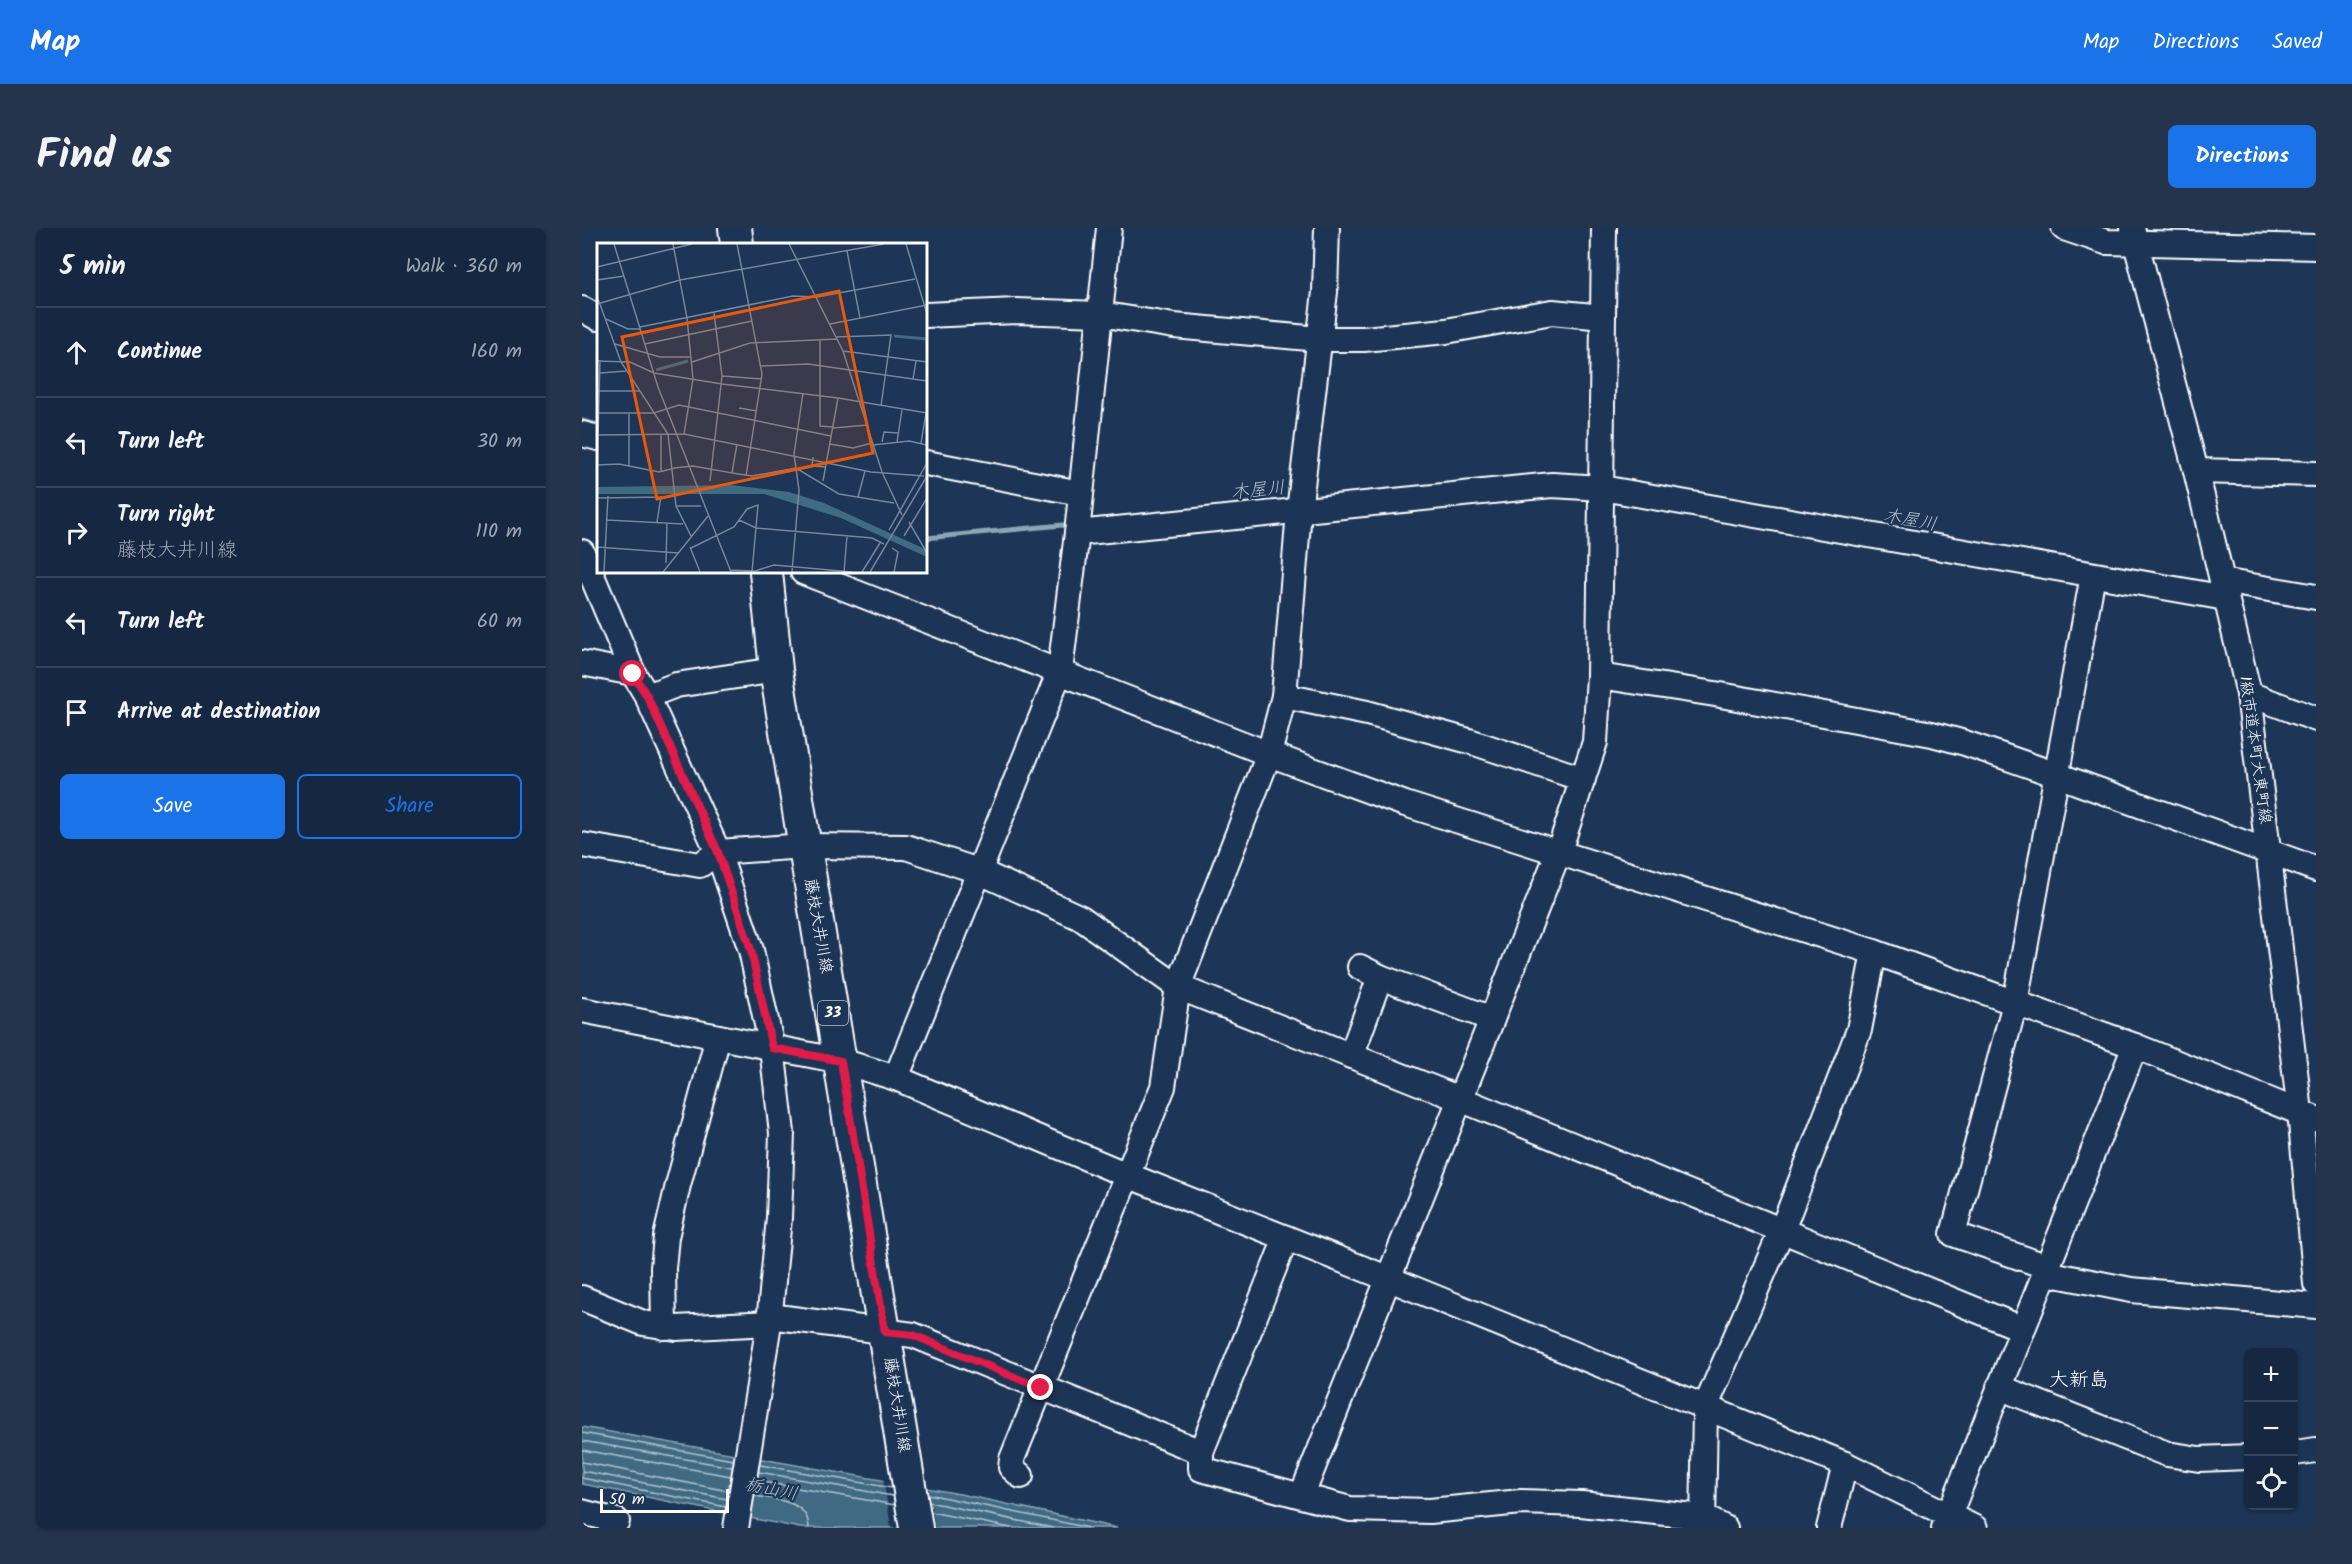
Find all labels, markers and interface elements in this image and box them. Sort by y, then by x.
text: Map [30,20,81,65]
text: Map [2083,26,2119,59]
text: Directions [2152,26,2239,59]
text: Saved [2272,26,2322,59]
text: Find us [36,123,172,190]
button: Directions [2168,125,2316,188]
inset map [597,243,927,573]
text: 5 min [60,246,126,288]
text: Walk · 360 m [405,251,522,283]
text: Continue [117,335,202,370]
icon: ahead [60,336,93,369]
text: 160 m [471,336,522,368]
text: Turn left [117,425,204,460]
icon: left [60,426,93,459]
text: 30 m [477,426,522,458]
water label: 木屋川 [1230,474,1286,508]
text: Turn right [117,498,215,533]
water label: 木屋川 [1881,502,1939,540]
icon: right [60,516,93,549]
text: 110 m [476,516,522,548]
text: 藤枝大井川線 [117,535,237,567]
text: Turn left [117,605,204,640]
icon: left [60,606,93,639]
text: 60 m [477,606,522,638]
route start [619,660,645,686]
street label: 1級市道本町大東町線 [2232,674,2278,826]
text: Arrive at destination [117,695,320,730]
icon: arrive [60,696,93,729]
button: Save [60,774,285,839]
button: Share [297,774,522,839]
street label: 藤枝大井川線 [797,877,839,975]
road number: 33 [818,1001,848,1025]
map controls [2244,1348,2298,1510]
button: + [2244,1348,2298,1402]
street label: 藤枝大井川線 [877,1356,917,1454]
district label: 大新島 [2049,1365,2109,1397]
route end [1027,1374,1053,1400]
button: − [2244,1402,2298,1456]
button: locate [2244,1456,2298,1510]
water label: 栃山川 [742,1471,800,1509]
scale bar [600,1486,729,1514]
text: 50 m [609,1487,645,1512]

